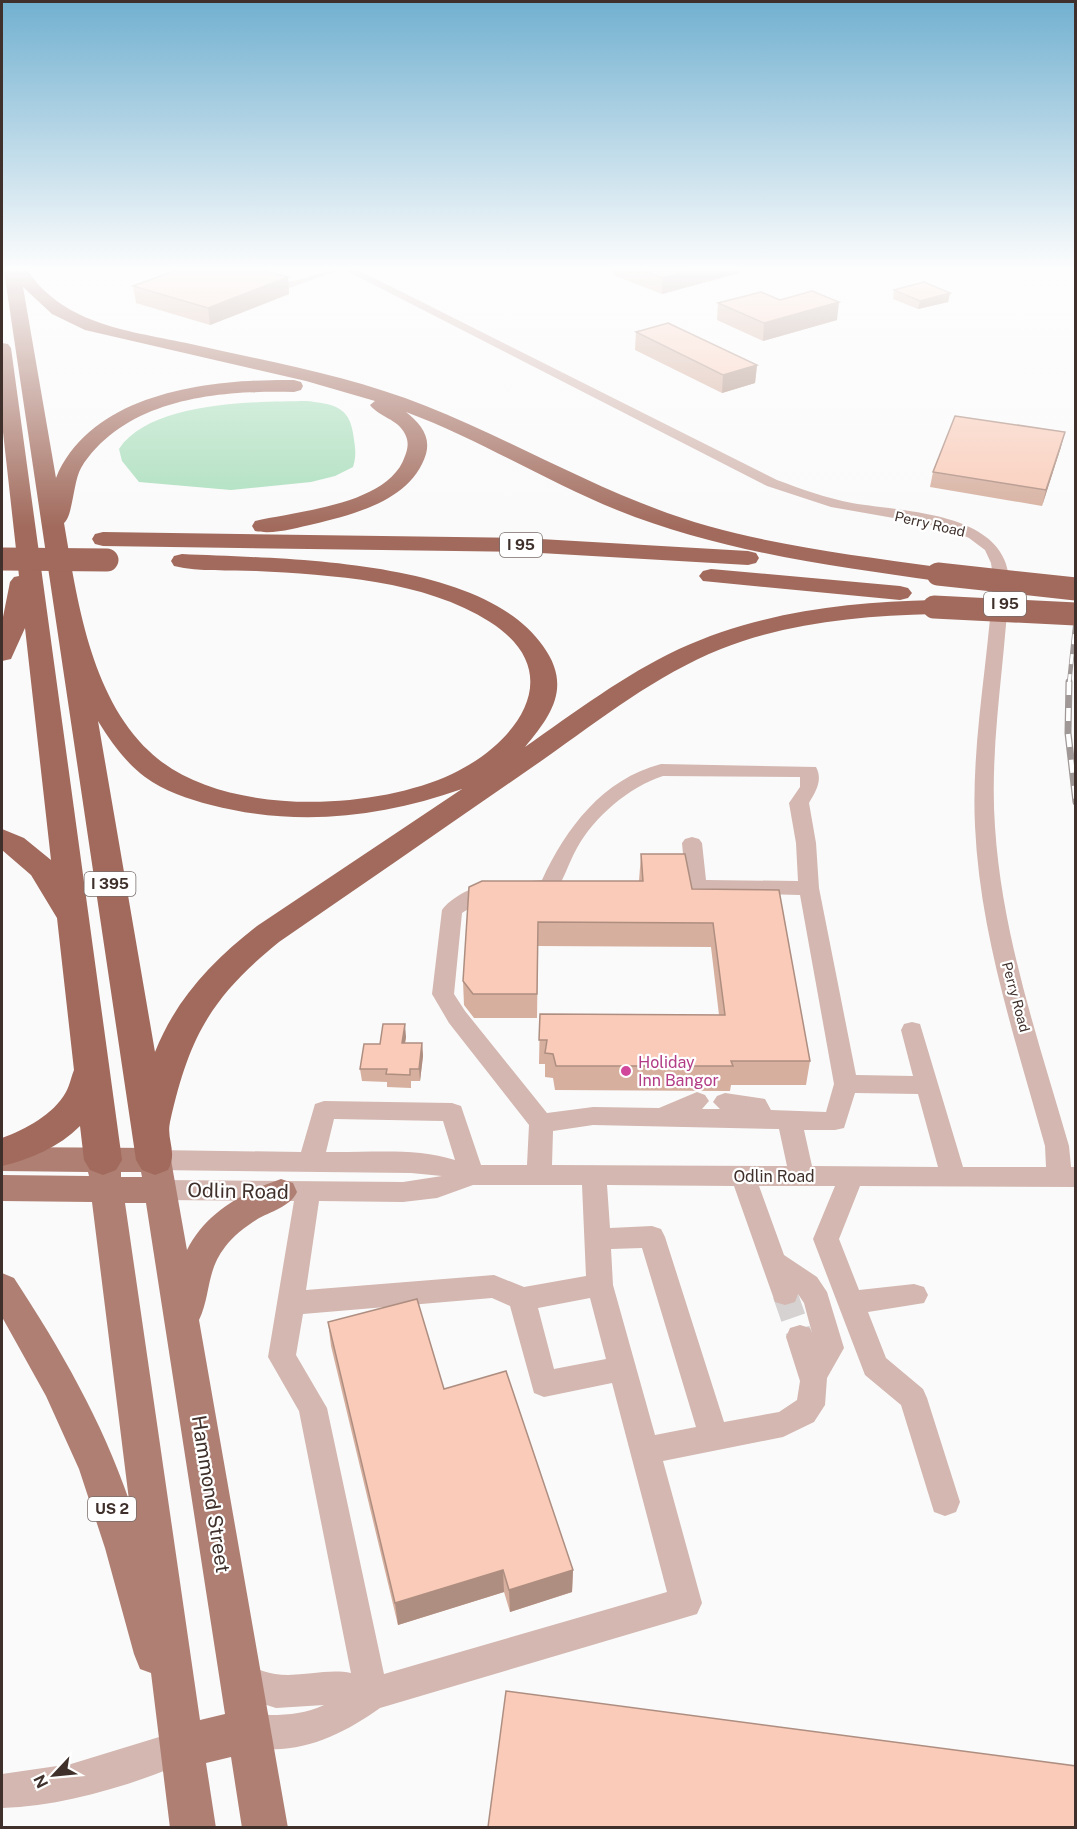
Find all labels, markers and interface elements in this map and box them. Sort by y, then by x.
street label: Perry Road [893,508,967,540]
road number: I 95 [500,533,542,557]
road number: I 95 [984,592,1026,616]
road number: I 395 [84,872,136,896]
street label: Perry Road [999,960,1033,1034]
place label: Holiday Inn Bangor [638,1053,719,1090]
marker: Holiday Inn Bangor [619,1064,633,1078]
street label: Odlin Road [733,1167,815,1186]
street label: Odlin Road [187,1178,289,1204]
street label: Hammond Street [187,1414,235,1574]
road number: US 2 [88,1497,136,1521]
north arrow [24,1745,84,1805]
text: N [30,1772,52,1791]

